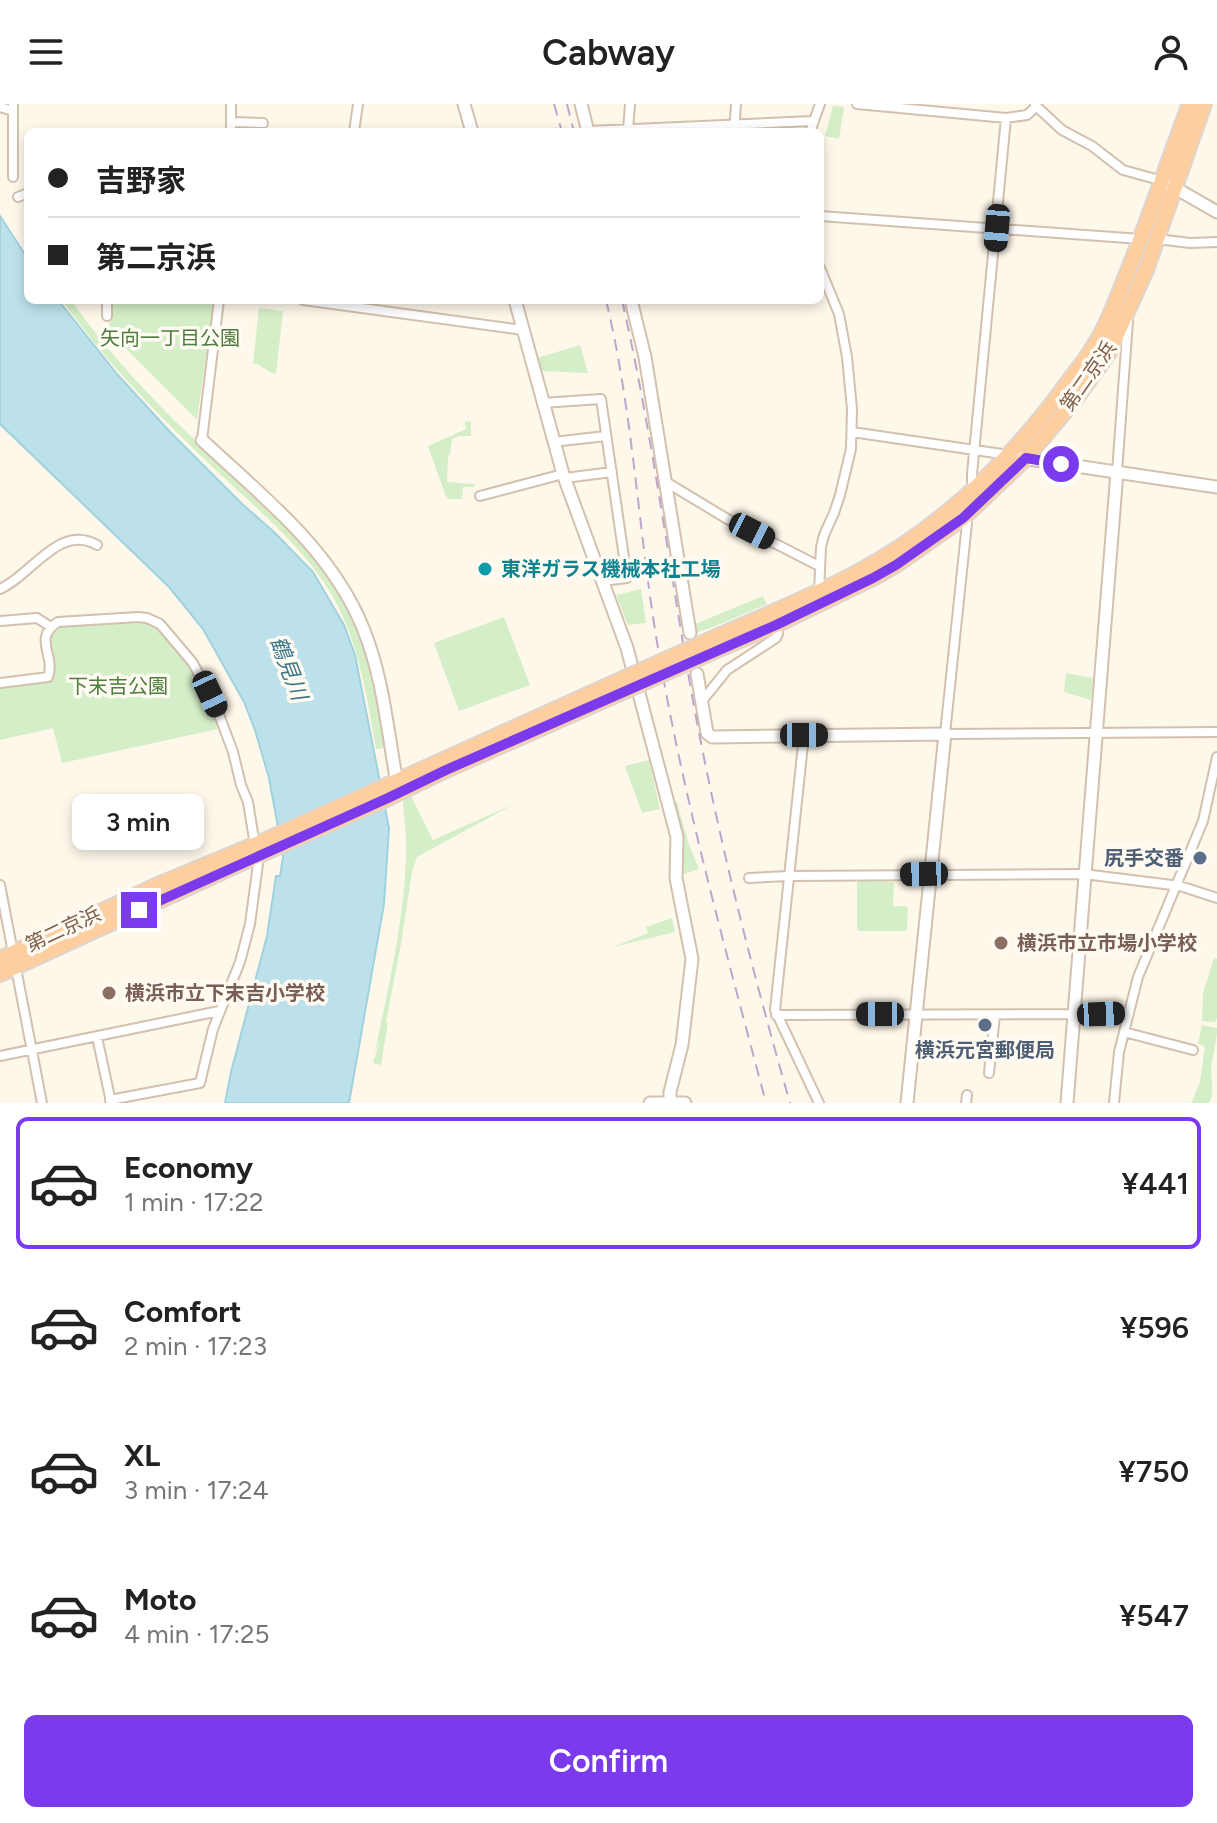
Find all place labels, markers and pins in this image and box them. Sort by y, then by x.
place label: 東洋ガラス機械本社工場 [501,557,721,581]
marker: 東洋ガラス機械本社工場 [476,560,494,578]
place label: 尻手交番 [1104,846,1184,870]
marker: 尻手交番 [1191,849,1209,867]
place label: 横浜市立市場小学校 [1017,931,1197,955]
marker: 横浜市立市場小学校 [992,934,1010,952]
place label: 横浜市立下末吉小学校 [125,981,325,1005]
marker: 横浜市立下末吉小学校 [100,984,118,1002]
marker: 横浜元宮郵便局 [976,1016,994,1034]
place label: 横浜元宮郵便局 [915,1038,1055,1062]

